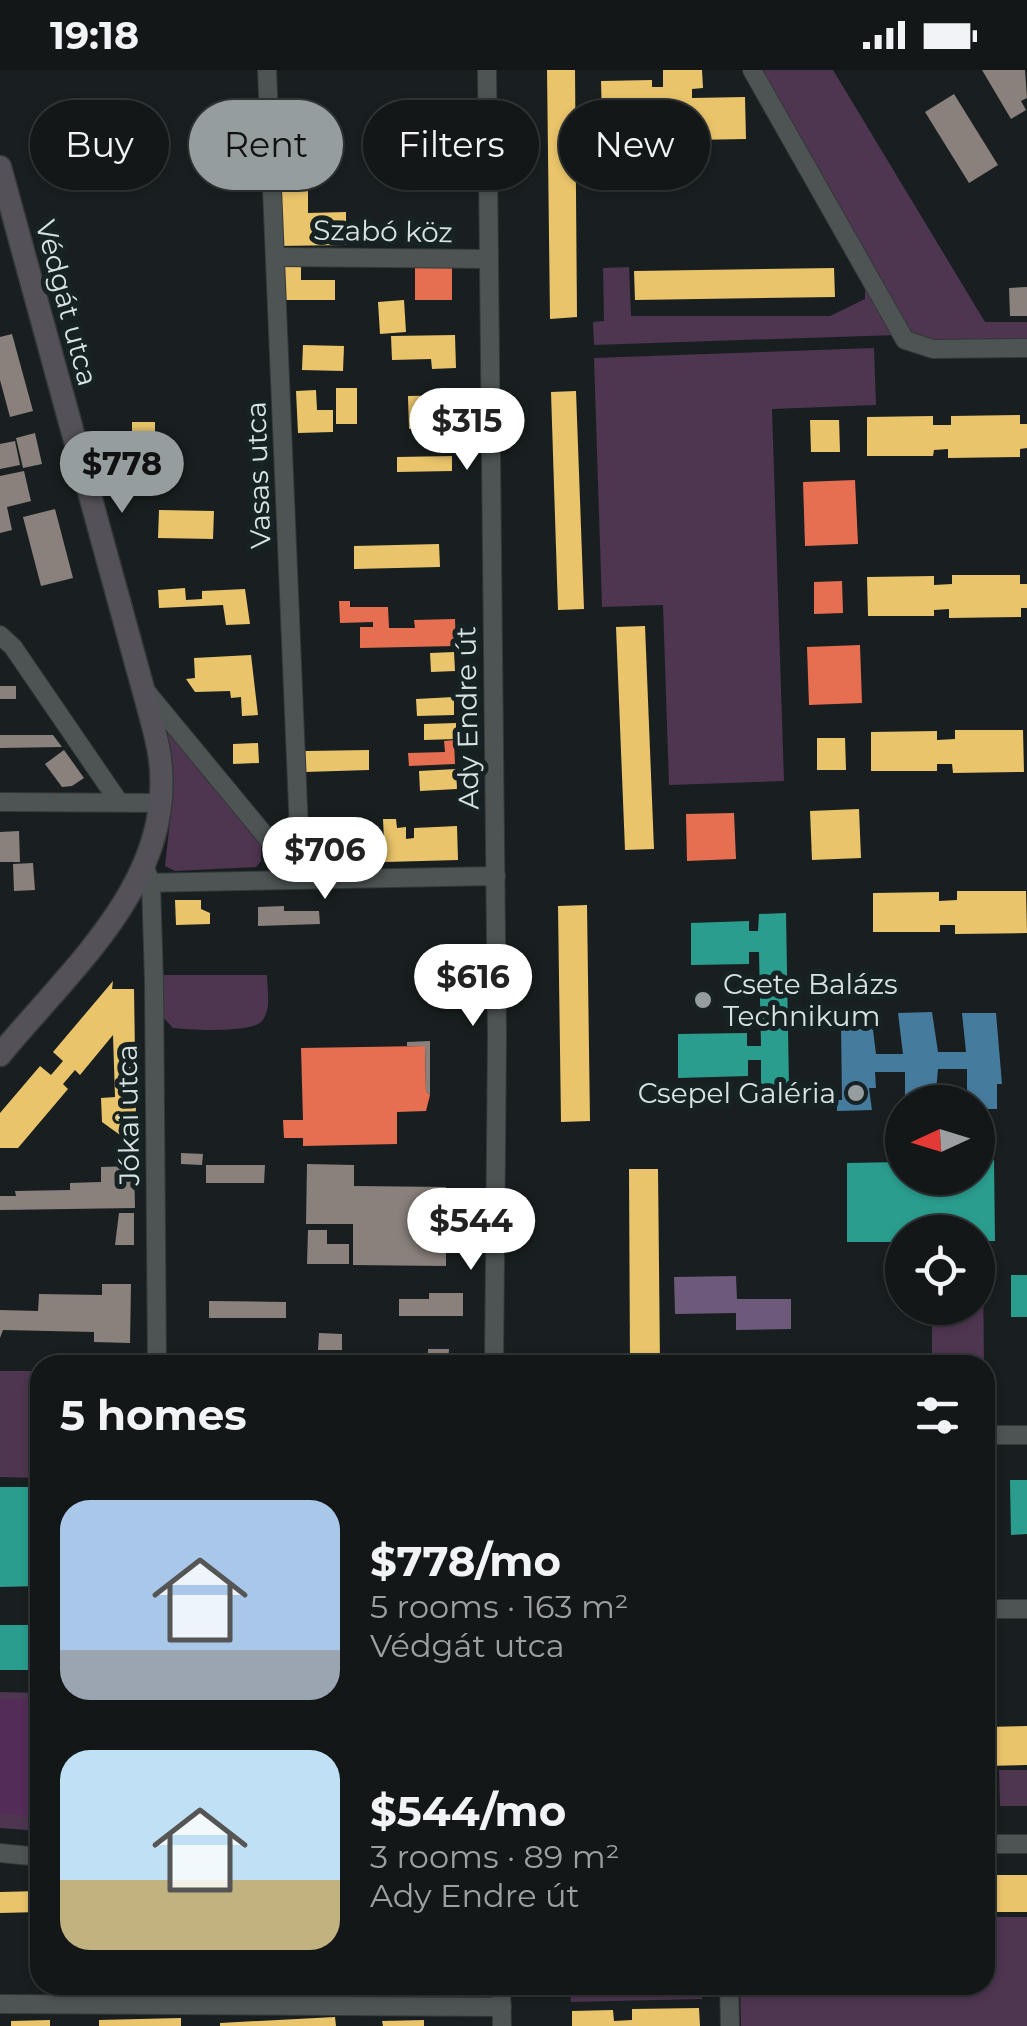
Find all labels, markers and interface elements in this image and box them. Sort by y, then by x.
text: 19:18 [50,12,139,59]
chip: Buy [30,100,169,190]
chip: Rent [189,100,343,190]
chip: Filters [363,100,539,190]
chip: New [559,100,710,190]
street label: Szabó köz [313,213,453,249]
street label: Védgát utca [29,216,105,390]
pin: $315 [408,388,526,473]
street label: Vasas utca [238,401,278,549]
text: $315 [432,401,502,440]
pin: $778 [63,431,181,516]
text: $778 [82,444,162,483]
street label: Ady Endre út [448,626,486,810]
pin: $706 [266,817,384,902]
text: $706 [284,830,366,869]
pin: $616 [414,944,532,1029]
text: $616 [436,957,510,996]
place label: Csete Balázs Technikum [723,967,898,1033]
marker: Csete Balázs Technikum [692,989,714,1011]
street label: Jókai utca [110,1044,146,1187]
place label: Csepel Galéria [638,1076,836,1110]
marker: Csepel Galéria [845,1082,867,1104]
north arrow [885,1085,995,1195]
map controls [885,1085,995,1325]
pin: $544 [412,1188,530,1273]
text: $544 [429,1201,513,1240]
button: locate [885,1215,995,1325]
icon: filters [910,1388,965,1443]
text: 5 homes [60,1389,247,1441]
text: $778/mo [370,1535,561,1587]
icon: home [140,1540,260,1660]
text: 5 rooms · 163 m² [370,1587,629,1626]
text: Védgát utca [370,1626,565,1665]
text: $544/mo [370,1785,566,1837]
icon: home [140,1790,260,1910]
text: 3 rooms · 89 m² [370,1837,619,1876]
text: Ady Endre út [370,1876,579,1915]

